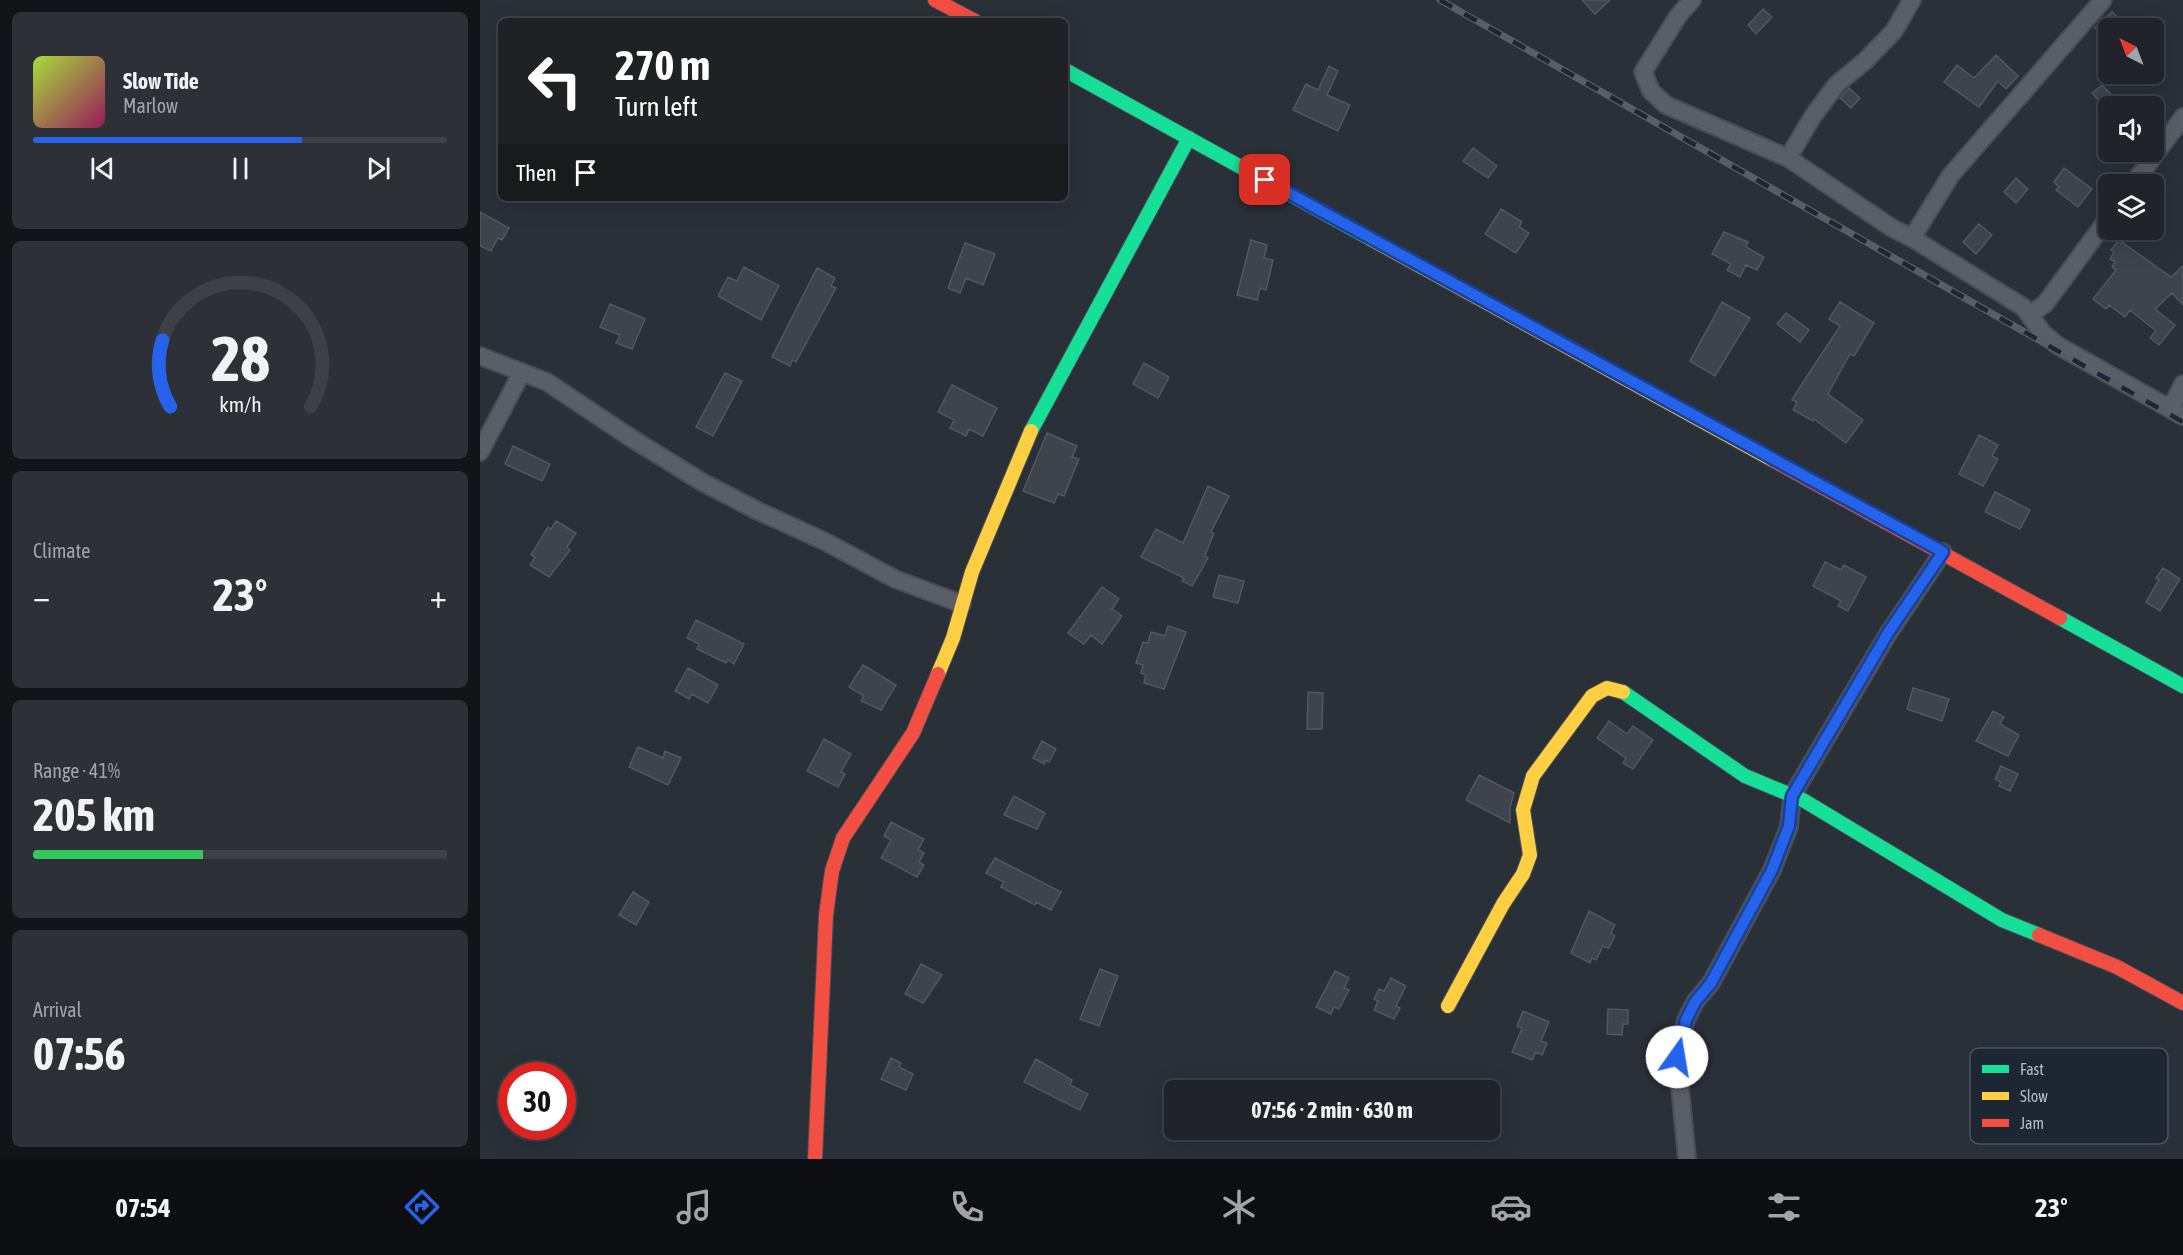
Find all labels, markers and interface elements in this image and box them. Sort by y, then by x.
north arrow [2098,18,2164,84]
map controls [2098,18,2164,240]
text: 270 m [615,41,710,89]
icon: left [516,42,594,120]
text: Slow Tide [123,68,199,94]
text: Turn left [615,91,698,122]
text: Marlow [123,94,178,117]
button: sound [2098,96,2164,162]
icon: previous [86,152,119,185]
icon: pause [224,152,257,185]
icon: next [362,152,395,185]
pin [1239,154,1290,205]
icon: arrive [569,156,602,189]
text: Then [516,160,557,186]
icon: arrive [1248,163,1281,196]
button: layers [2098,174,2164,240]
text: 28 [211,323,269,394]
text: km/h [219,393,261,418]
text: Climate [33,539,90,562]
text: 23° [213,569,267,621]
text: − [33,577,50,615]
text: + [430,577,447,615]
text: Range · 41% [33,759,120,782]
text: 205 km [33,789,155,841]
text: Arrival [33,998,82,1021]
position arrow [1645,1025,1709,1089]
text: 07:56 [33,1028,126,1080]
legend [1970,1048,2168,1144]
text: Fast [2020,1060,2044,1078]
speed limit sign: 30 [498,1062,576,1140]
text: Slow [2020,1087,2048,1105]
text: 07:56 · 2 min · 630 m [1251,1097,1413,1123]
text: Jam [2020,1114,2044,1132]
icon: directions [401,1186,443,1228]
icon: music [673,1186,715,1228]
icon: phone [946,1186,988,1228]
icon: climate [1218,1186,1260,1228]
icon: car [1490,1186,1532,1228]
icon: filters [1763,1186,1805,1228]
text: 07:54 [115,1192,171,1223]
text: 23° [2035,1192,2068,1223]

